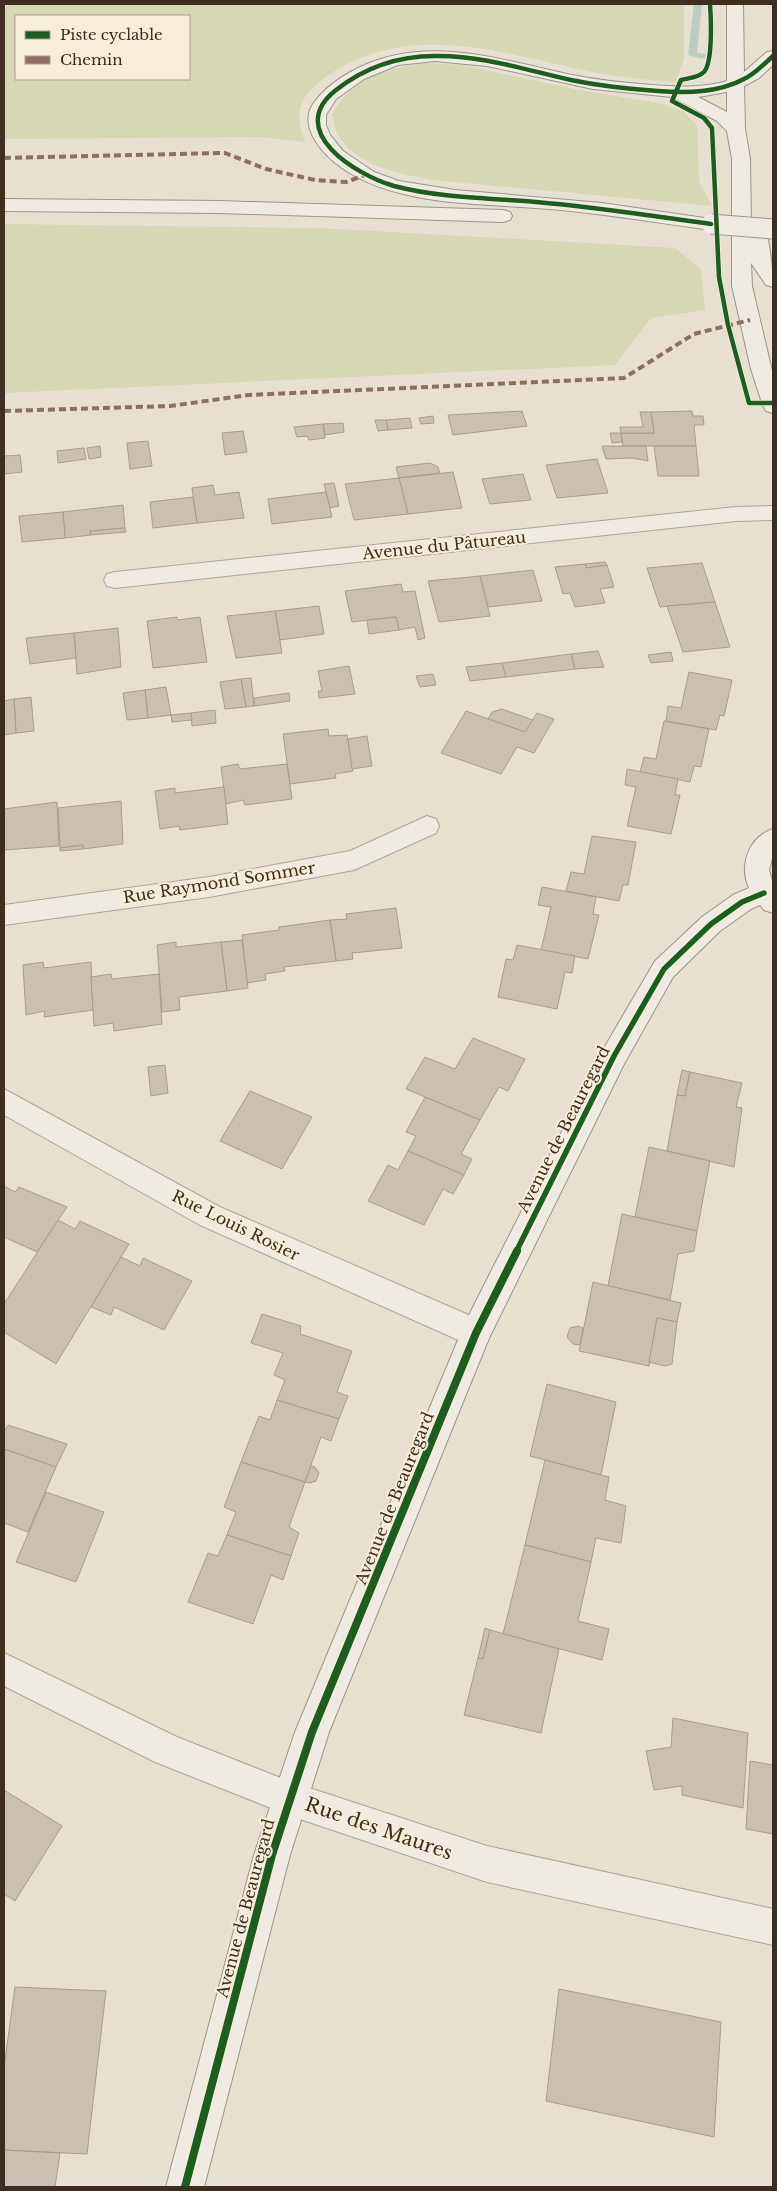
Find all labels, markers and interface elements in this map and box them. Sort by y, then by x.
legend [15,15,190,80]
text: Piste cyclable [60,25,163,44]
text: Chemin [60,50,123,69]
street label: Avenue du Pâtureau [360,526,527,564]
street label: Rue Raymond Sommer [121,857,317,907]
street label: Avenue de Beauregard [512,1042,614,1217]
street label: Rue Louis Rosier [169,1185,303,1265]
street label: Avenue de Beauregard [350,1409,438,1588]
street label: Rue des Maures [302,1793,455,1864]
street label: Avenue de Beauregard [211,1816,279,2001]

